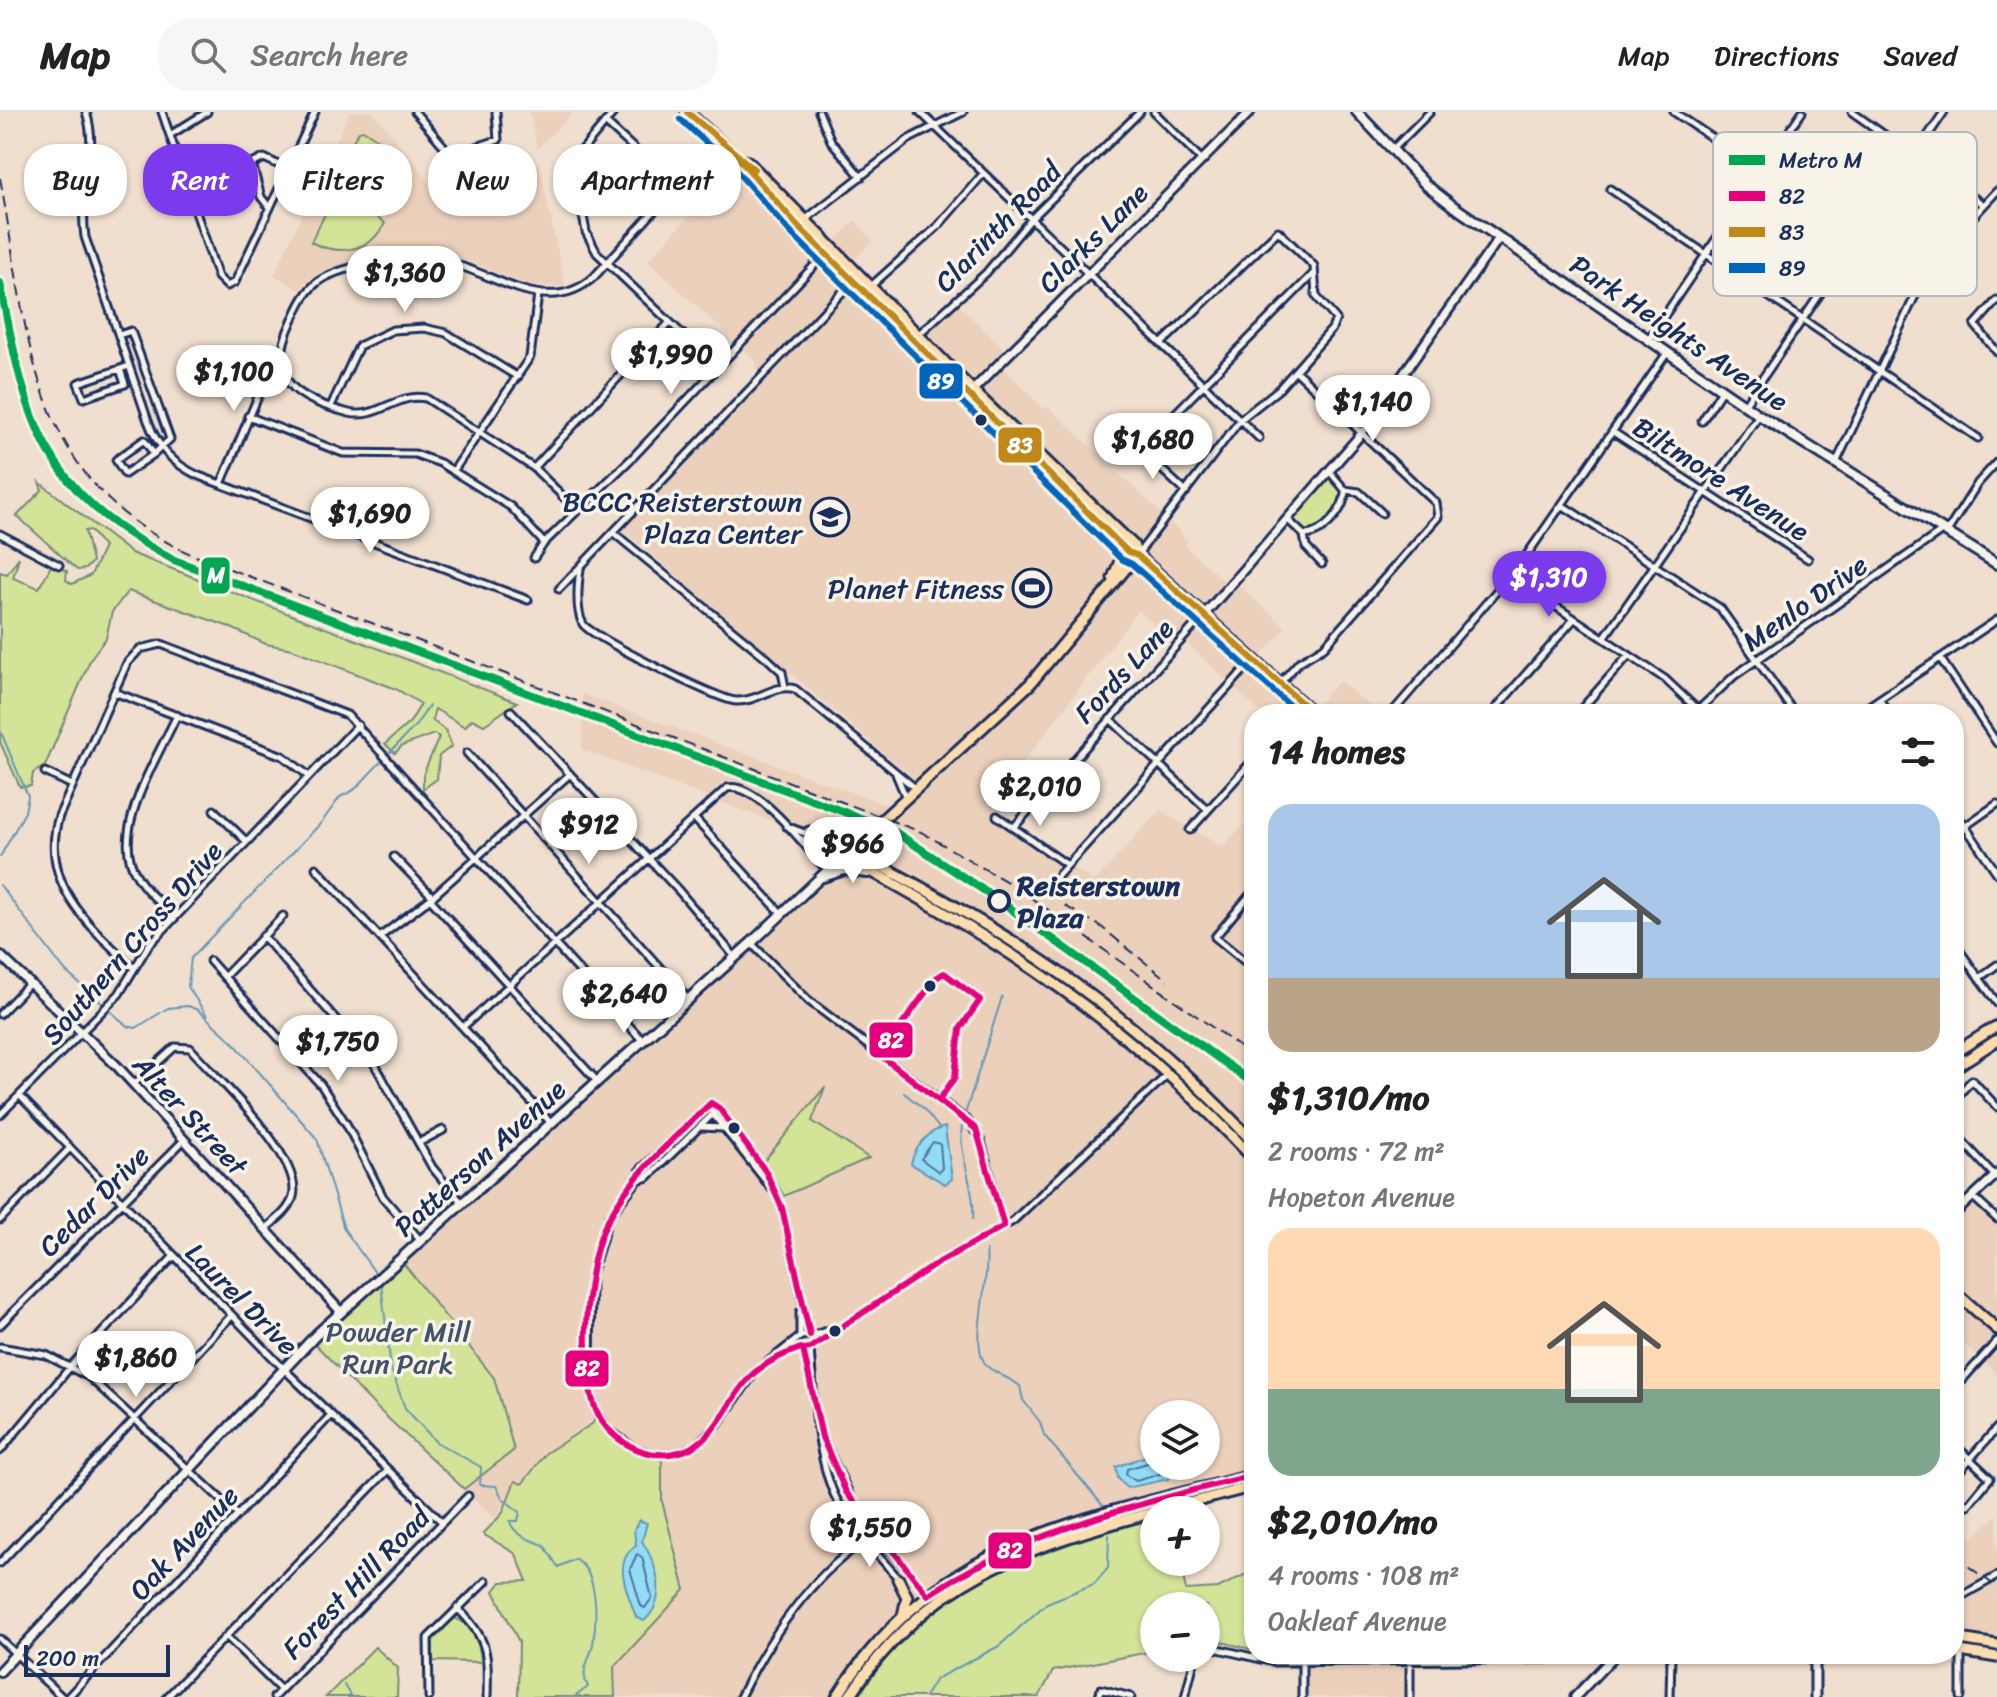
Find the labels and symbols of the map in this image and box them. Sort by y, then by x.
legend [1713,132,1977,296]
text: Metro M [1779,141,1863,180]
street label: Clarinth Road [922,148,1075,304]
street label: Clarks Lane [1026,171,1160,305]
text: 82 [1779,177,1805,216]
text: 83 [1779,213,1804,252]
street label: Park Heights Avenue [1559,241,1799,425]
pin: $1,360 [340,246,470,314]
text: 89 [1779,249,1806,288]
pin: $1,990 [606,328,736,396]
pin: $1,100 [169,345,299,413]
line badge: 89 [918,362,964,400]
text: 89 [927,362,955,401]
pin: $1,140 [1308,375,1438,443]
street label: Biltmore Avenue [1622,403,1820,555]
unlabelled marker [973,412,989,428]
pin: $1,680 [1088,413,1218,481]
line badge: 83 [997,426,1043,464]
text: 83 [1006,426,1033,465]
place label: BCCC Reisterstown Plaza Center [562,477,804,558]
pin: $1,690 [305,487,435,555]
school or university icon: BCCC Reisterstown Plaza Center [809,496,851,538]
street label: Menlo Drive [1731,541,1879,665]
pin: $1,310 [1484,551,1614,619]
line badge: M [200,556,231,595]
text: M [206,556,226,595]
place label: Planet Fitness [828,564,1004,613]
sports icon: Planet Fitness [1011,567,1053,609]
street label: Fords Lane [1062,607,1186,735]
pin: $2,010 [975,760,1105,828]
pin: $912 [542,798,636,866]
pin: $966 [806,817,900,885]
street label: Southern Cross Drive [29,829,235,1057]
place label: Reisterstown Plaza [1016,861,1181,942]
marker: Reisterstown Plaza [988,890,1010,912]
pin: $2,640 [559,967,689,1035]
unlabelled marker [922,978,938,994]
pin: $1,750 [273,1015,403,1083]
line badge: 82 [868,1021,914,1059]
text: 82 [877,1021,904,1060]
street label: Alter Street [119,1042,261,1189]
street label: Patterson Avenue [382,1067,578,1249]
unlabelled marker [726,1120,742,1136]
street label: Cedar Drive [26,1133,162,1269]
street label: Laurel Drive [173,1230,311,1368]
park label: Powder Mill Run Park [325,1307,472,1388]
unlabelled marker [827,1323,843,1339]
pin: $1,860 [71,1331,201,1399]
line badge: 82 [564,1349,610,1388]
text: 82 [573,1349,600,1388]
street label: Oak Avenue [117,1473,251,1613]
street label: Forest Hill Road [270,1493,444,1671]
pin: $1,550 [805,1501,935,1569]
line badge: 82 [987,1531,1033,1570]
text: 82 [996,1531,1023,1570]
scale bar [24,1641,170,1677]

